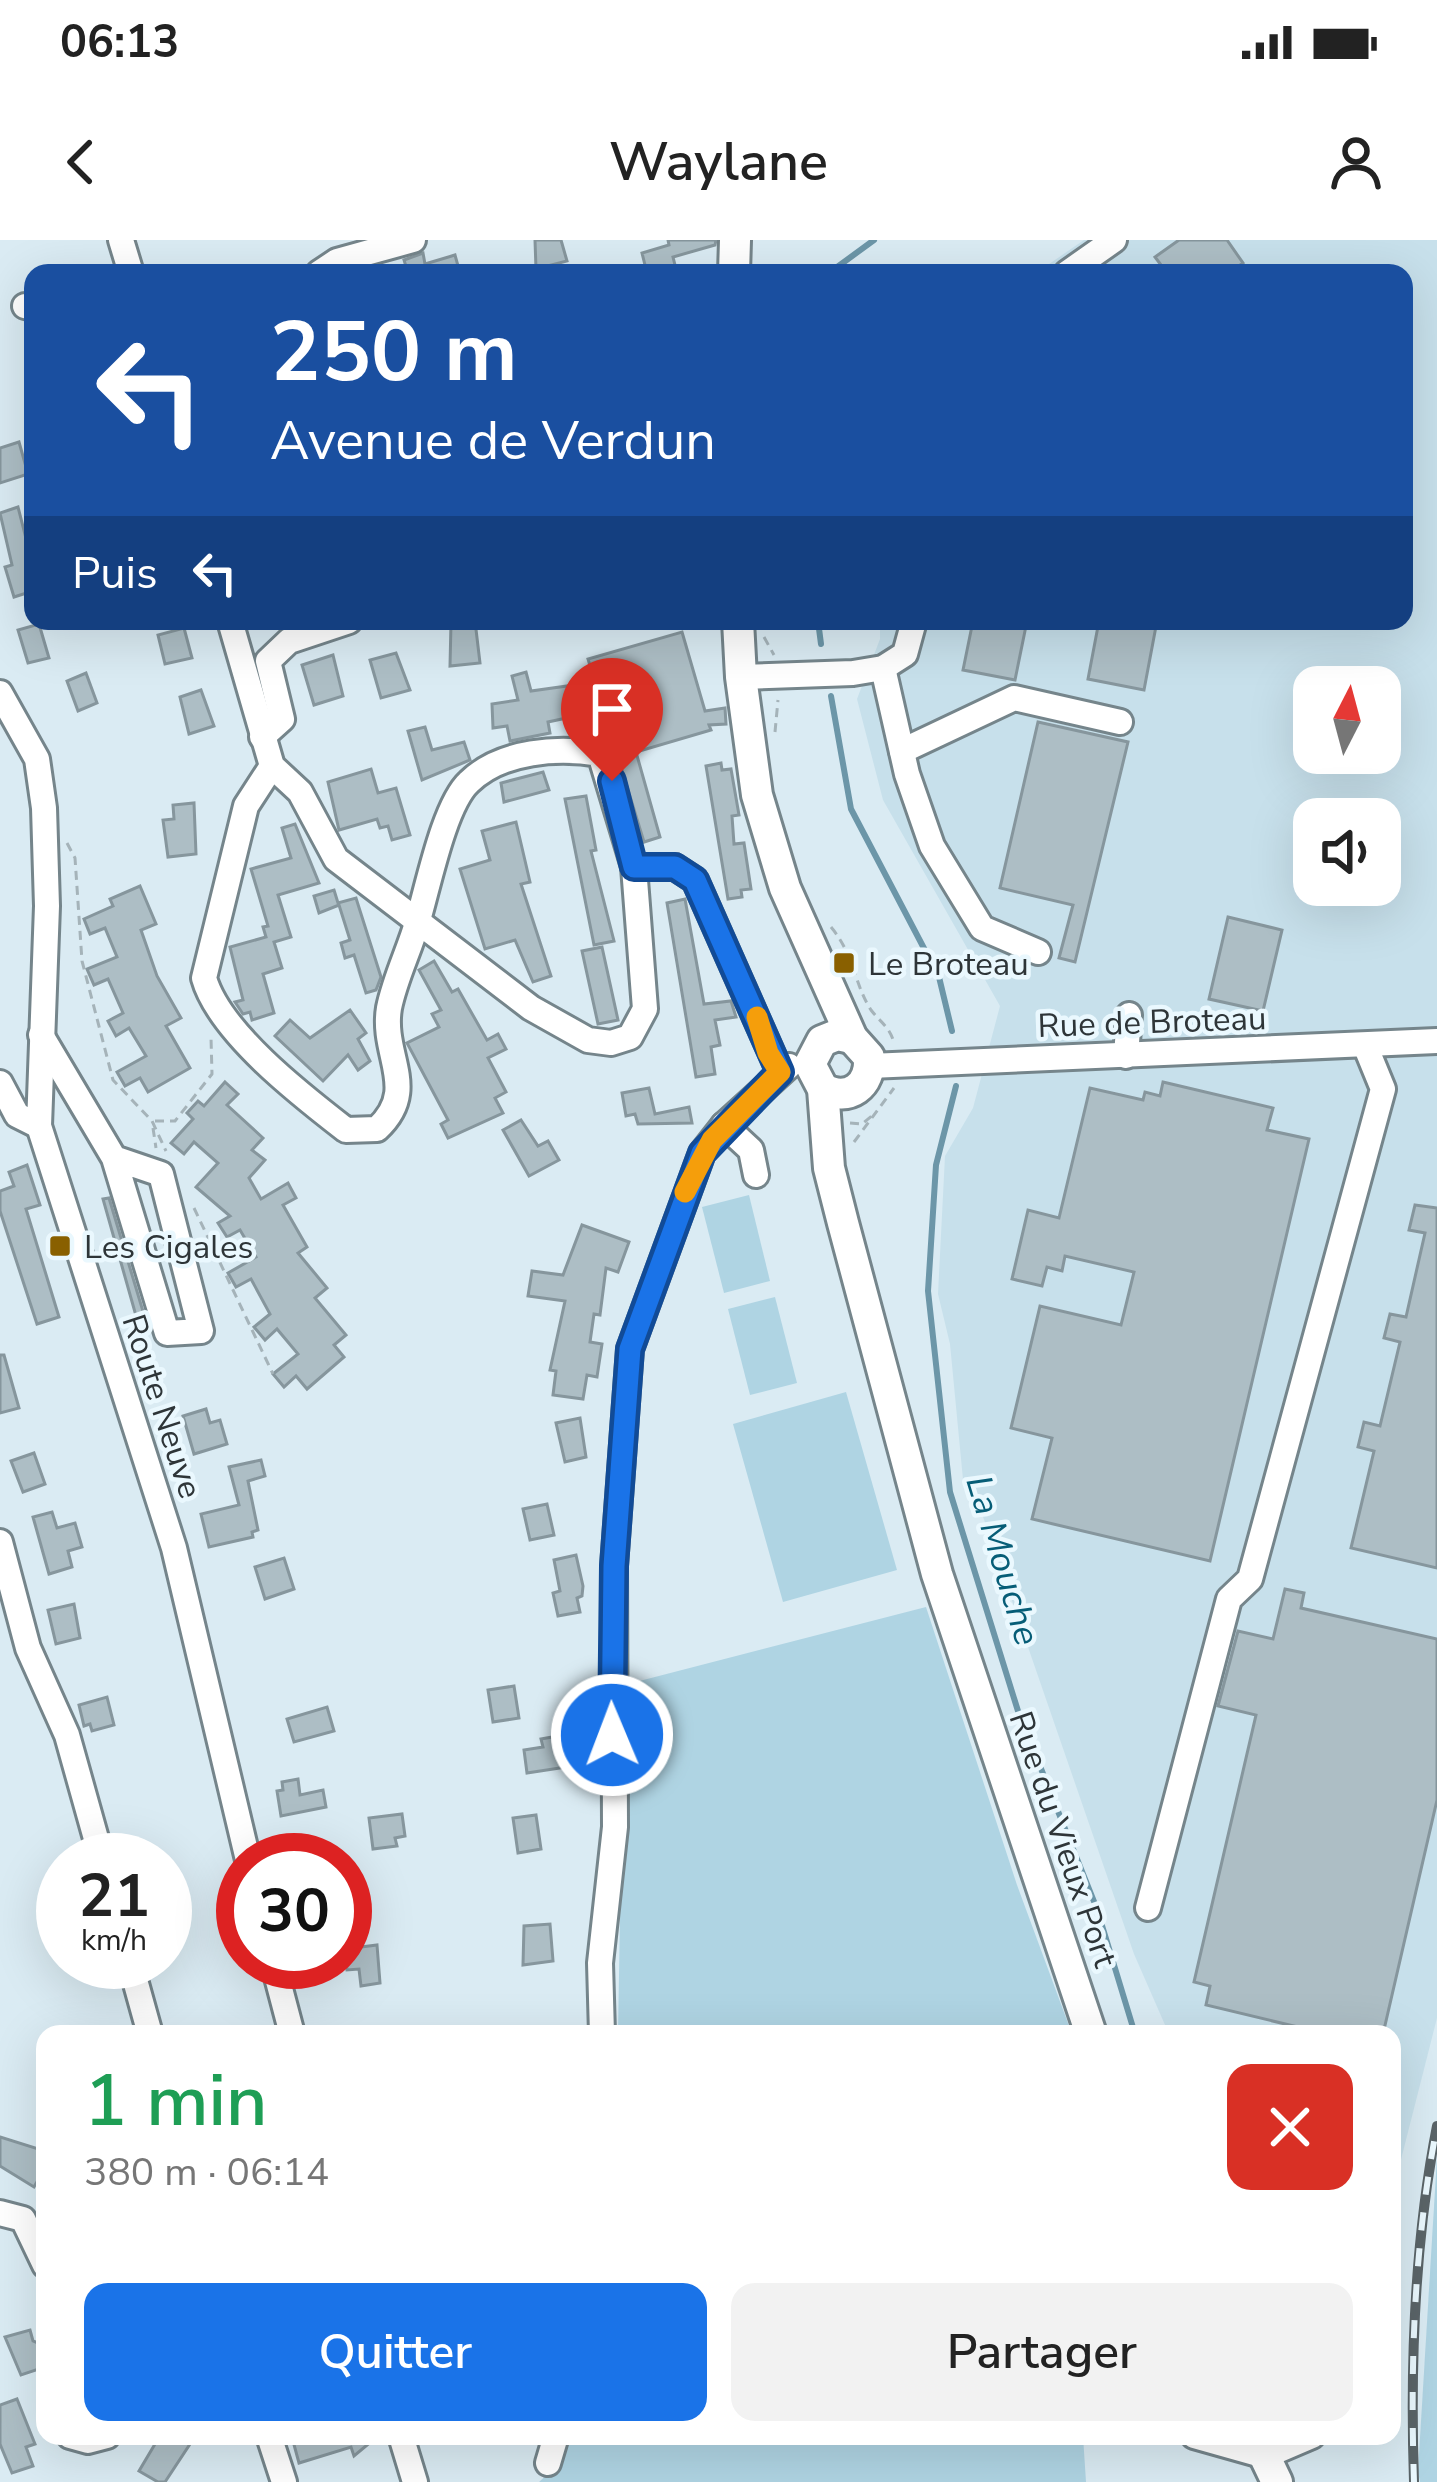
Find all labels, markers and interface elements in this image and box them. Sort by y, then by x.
text: 06:13 [60,12,179,73]
text: Waylane [609,125,828,199]
icon: back [48,129,114,195]
icon: person [1323,129,1389,195]
text: 250 m [270,295,518,410]
icon: left [72,312,228,468]
text: Avenue de Verdun [270,404,716,478]
icon: left [182,540,248,606]
text: Puis [72,543,158,604]
pin [561,658,663,781]
north arrow [1293,666,1401,774]
map controls [1293,666,1401,906]
icon: arrive [579,676,645,742]
button: sound [1293,798,1401,906]
place label: Le Broteau [868,942,1029,987]
marker: Le Broteau [831,950,857,976]
street label: Rue de Broteau [1037,996,1267,1049]
place label: Les Cigales [84,1225,253,1270]
marker: Les Cigales [47,1233,73,1259]
street label: Route Neuve [111,1309,212,1504]
water label: La Mouche [954,1470,1052,1651]
position arrow [549,1672,675,1798]
street label: Rue du Vieux Port [998,1706,1128,1974]
speed limit sign: 30 [216,1833,372,1989]
text: 21 [78,1855,150,1937]
text: km/h [81,1920,147,1961]
text: 1 min [84,2052,267,2150]
button: close [1227,2064,1353,2190]
text: 380 m · 06:14 [84,2146,329,2199]
button: Quitter [84,2283,707,2421]
button: Partager [731,2283,1353,2421]

